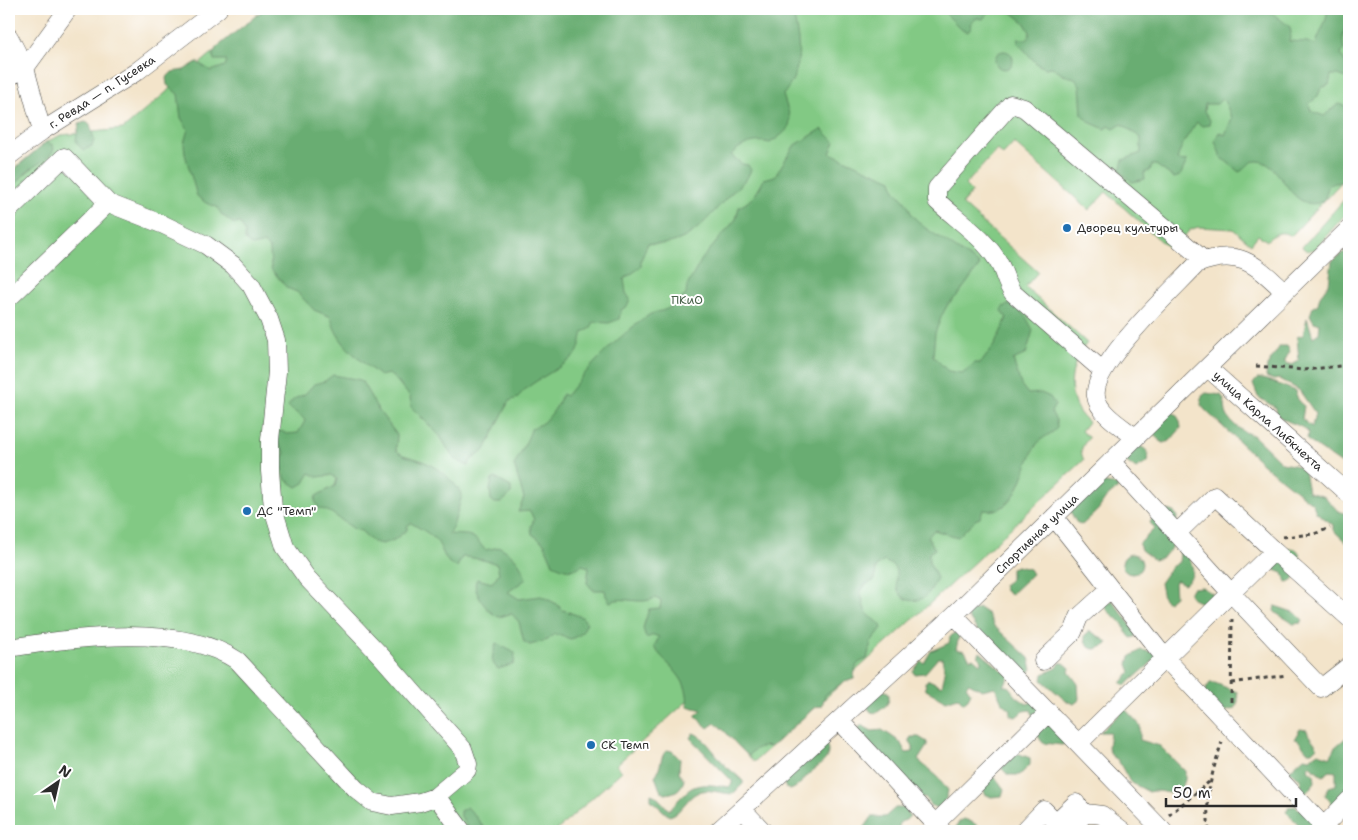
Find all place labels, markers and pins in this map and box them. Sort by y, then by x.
place label: Дворец культуры [1077,220,1178,236]
marker: Дворец культуры [1061,222,1073,234]
place label: ДС "Темп" [257,503,316,519]
marker: ДС "Темп" [241,505,253,517]
place label: СК Темп [601,737,649,753]
marker: СК Темп [585,739,597,751]

